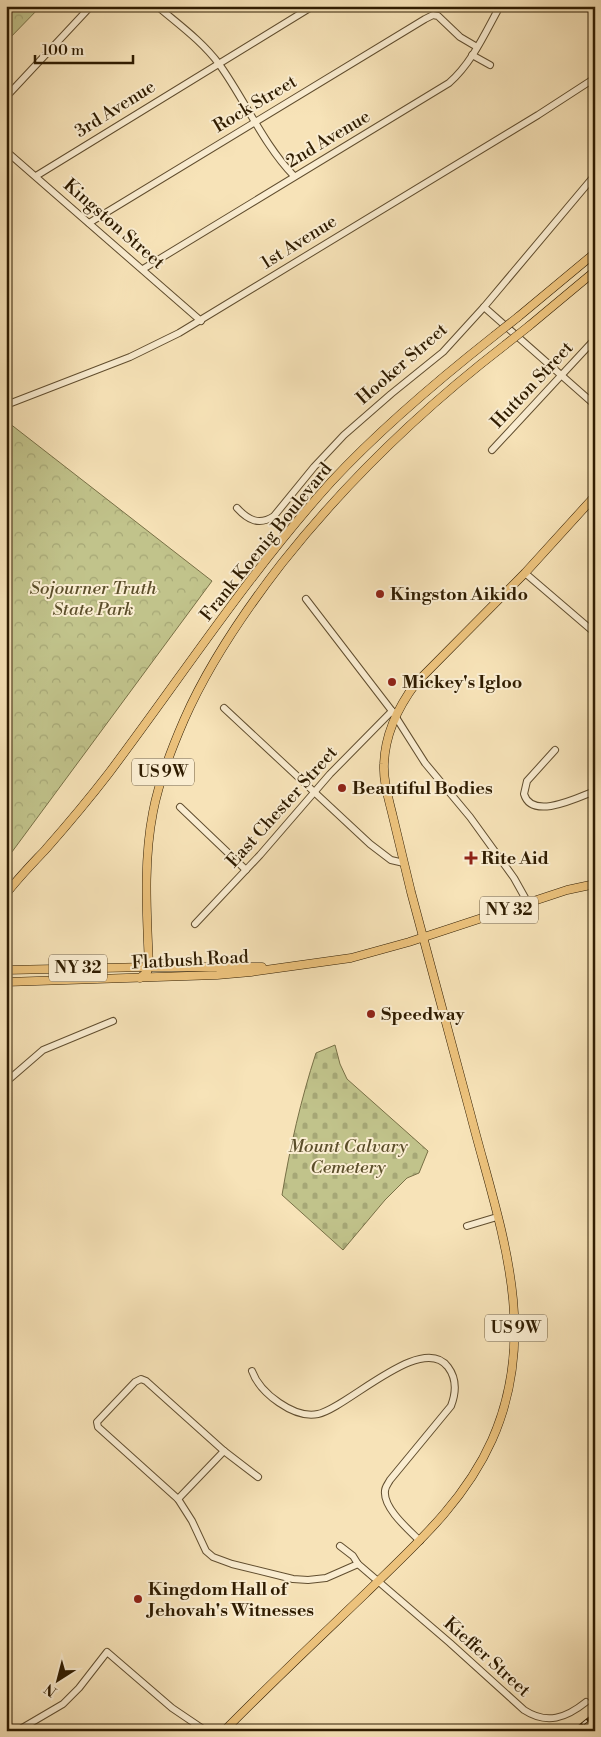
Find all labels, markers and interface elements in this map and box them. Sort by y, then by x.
scale bar [35,32,132,64]
text: 100 m [42,41,84,60]
street label: Rock Street [209,70,302,138]
street label: 3rd Avenue [70,75,160,143]
street label: 2nd Avenue [282,105,374,173]
street label: Kingston Street [59,174,170,275]
street label: 1st Avenue [257,210,341,274]
street label: Hooker Street [352,318,453,410]
street label: Hutton Street [486,336,579,433]
street label: Frank Koenig Boulevard [195,457,338,626]
park label: Sojourner Truth State Park [30,577,157,621]
place label: Kingston Aikido [390,583,528,606]
marker: Kingston Aikido [374,588,386,600]
place label: Mickey's Igloo [402,671,522,694]
marker: Mickey's Igloo [386,676,398,688]
street label: East Chester Street [221,741,343,872]
road number: US 9W [132,759,194,786]
place label: Beautiful Bodies [352,777,493,800]
marker: Beautiful Bodies [336,782,348,794]
place label: Rite Aid [481,847,549,870]
marker: Rite Aid [465,852,477,864]
road number: NY 32 [480,896,538,924]
street label: Flatbush Road [131,945,250,975]
road number: NY 32 [49,954,107,981]
place label: Speedway [381,1003,466,1026]
marker: Speedway [365,1008,377,1020]
park label: Mount Calvary Cemetery [288,1135,408,1179]
road number: US 9W [485,1315,547,1342]
place label: Kingdom Hall of Jehovah's Witnesses [145,1578,314,1622]
marker: Kingdom Hall of Jehovah's Witnesses [132,1593,144,1605]
street label: Kieffer Street [439,1612,536,1702]
north arrow [32,1654,82,1704]
text: N [41,1679,61,1700]

